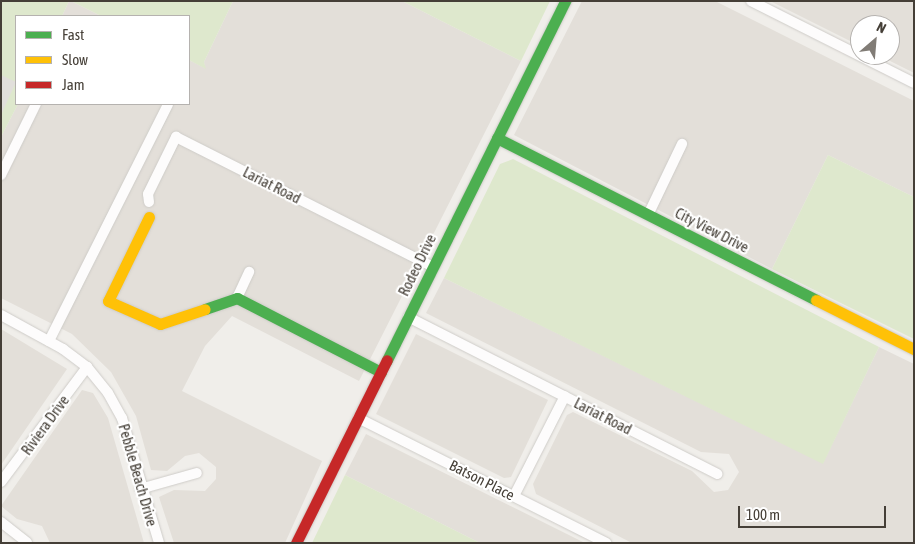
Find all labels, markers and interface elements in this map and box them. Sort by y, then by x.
legend [15,15,190,105]
north arrow [850,15,900,65]
text: N [874,19,889,37]
text: Fast [62,26,84,43]
text: Slow [62,51,88,68]
text: Jam [62,76,85,93]
street label: Lariat Road [240,163,304,207]
street label: City View Drive [672,204,752,256]
street label: Rodeo Drive [394,231,440,299]
street label: Riviera Drive [17,392,73,458]
street label: Lariat Road [571,394,635,438]
street label: Pebble Beach Drive [115,422,161,528]
street label: Batson Place [446,456,518,504]
scale bar [740,496,888,528]
text: 100 m [746,506,780,523]

